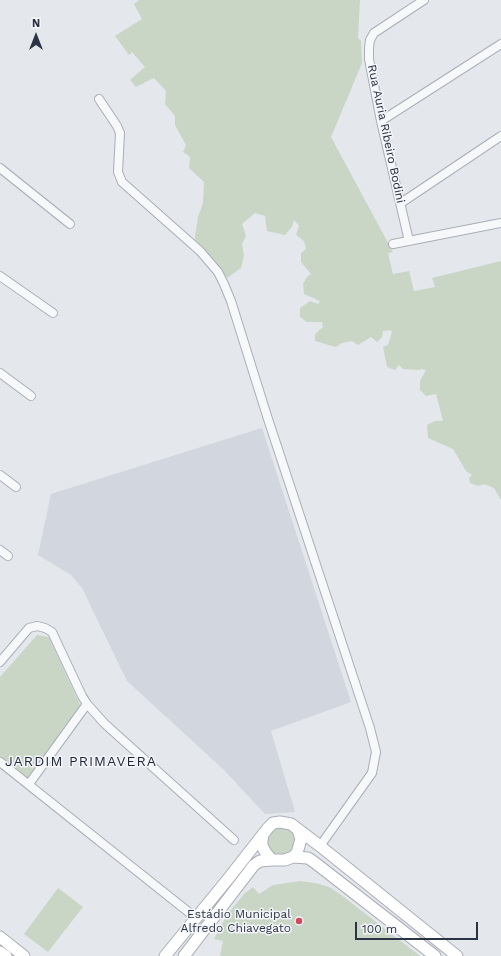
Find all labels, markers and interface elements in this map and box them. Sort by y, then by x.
north arrow [16,16,56,56]
text: N [32,17,40,30]
street label: Rua Auria Ribeiro Bodini [364,63,408,205]
district label: JARDIM PRIMAVERA [5,754,157,770]
place label: Estádio Municipal Alfredo Chiavegato [180,907,291,935]
scale bar [357,914,480,940]
marker: Estádio Municipal Alfredo Chiavegato [294,916,304,926]
text: 100 m [362,922,397,936]

